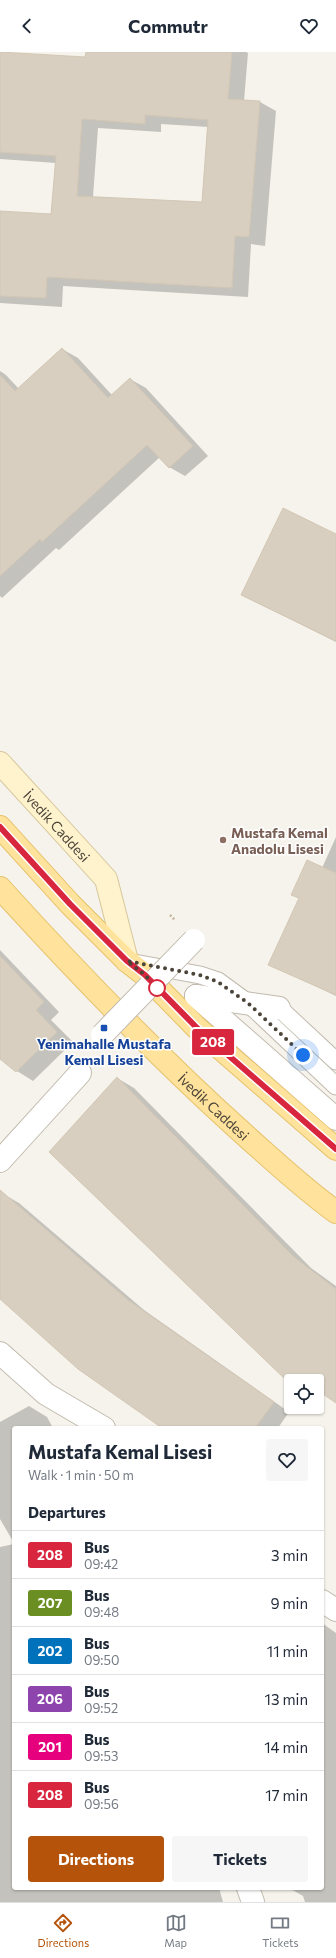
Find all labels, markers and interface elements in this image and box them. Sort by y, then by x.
icon: back [16,15,38,37]
text: Commutr [128,15,208,37]
icon: heart [298,15,320,37]
street label: İvedik Caddesi [20,787,94,865]
place label: Mustafa Kemal Anadolu Lisesi [231,824,328,857]
marker: Mustafa Kemal Anadolu Lisesi [218,835,228,845]
unlabelled marker [148,979,166,997]
marker: Yenimahalle Mustafa Kemal Lisesi [99,1023,109,1033]
line badge: 208 [190,1029,236,1055]
text: 208 [200,1033,226,1050]
place label: Yenimahalle Mustafa Kemal Lisesi [37,1035,171,1068]
your location [293,1045,313,1065]
street label: İvedik Caddesi [175,1069,253,1144]
map controls [284,1374,324,1414]
button: locate [284,1374,324,1414]
button: heart [266,1439,308,1481]
text: Mustafa Kemal Lisesi [28,1440,212,1463]
text: Walk · 1 min · 50 m [28,1467,134,1483]
text: Departures [28,1503,106,1521]
text: Bus [84,1538,109,1556]
text: 208 [37,1546,63,1563]
text: 3 min [271,1546,308,1564]
text: 09:42 [84,1556,118,1572]
text: Bus [84,1586,109,1604]
text: 207 [38,1594,62,1611]
text: 9 min [270,1594,308,1612]
text: 09:48 [84,1604,119,1620]
text: Bus [84,1634,109,1652]
text: 202 [37,1642,63,1659]
text: 11 min [267,1642,308,1660]
text: 09:50 [84,1652,119,1668]
text: Bus [84,1682,109,1700]
text: 206 [37,1690,63,1707]
text: 13 min [265,1690,308,1708]
text: 09:52 [84,1700,118,1716]
text: Bus [84,1730,109,1748]
text: 201 [38,1738,62,1755]
text: 14 min [264,1738,308,1756]
text: 09:53 [84,1748,118,1764]
text: Bus [84,1778,109,1796]
text: 208 [37,1786,63,1803]
text: 17 min [265,1786,308,1804]
text: 09:56 [84,1796,119,1812]
button: Directions [28,1836,164,1882]
button: Tickets [172,1836,308,1882]
tab: Directions [38,1912,89,1949]
tab: Map [164,1912,187,1949]
tab: Tickets [262,1912,298,1949]

